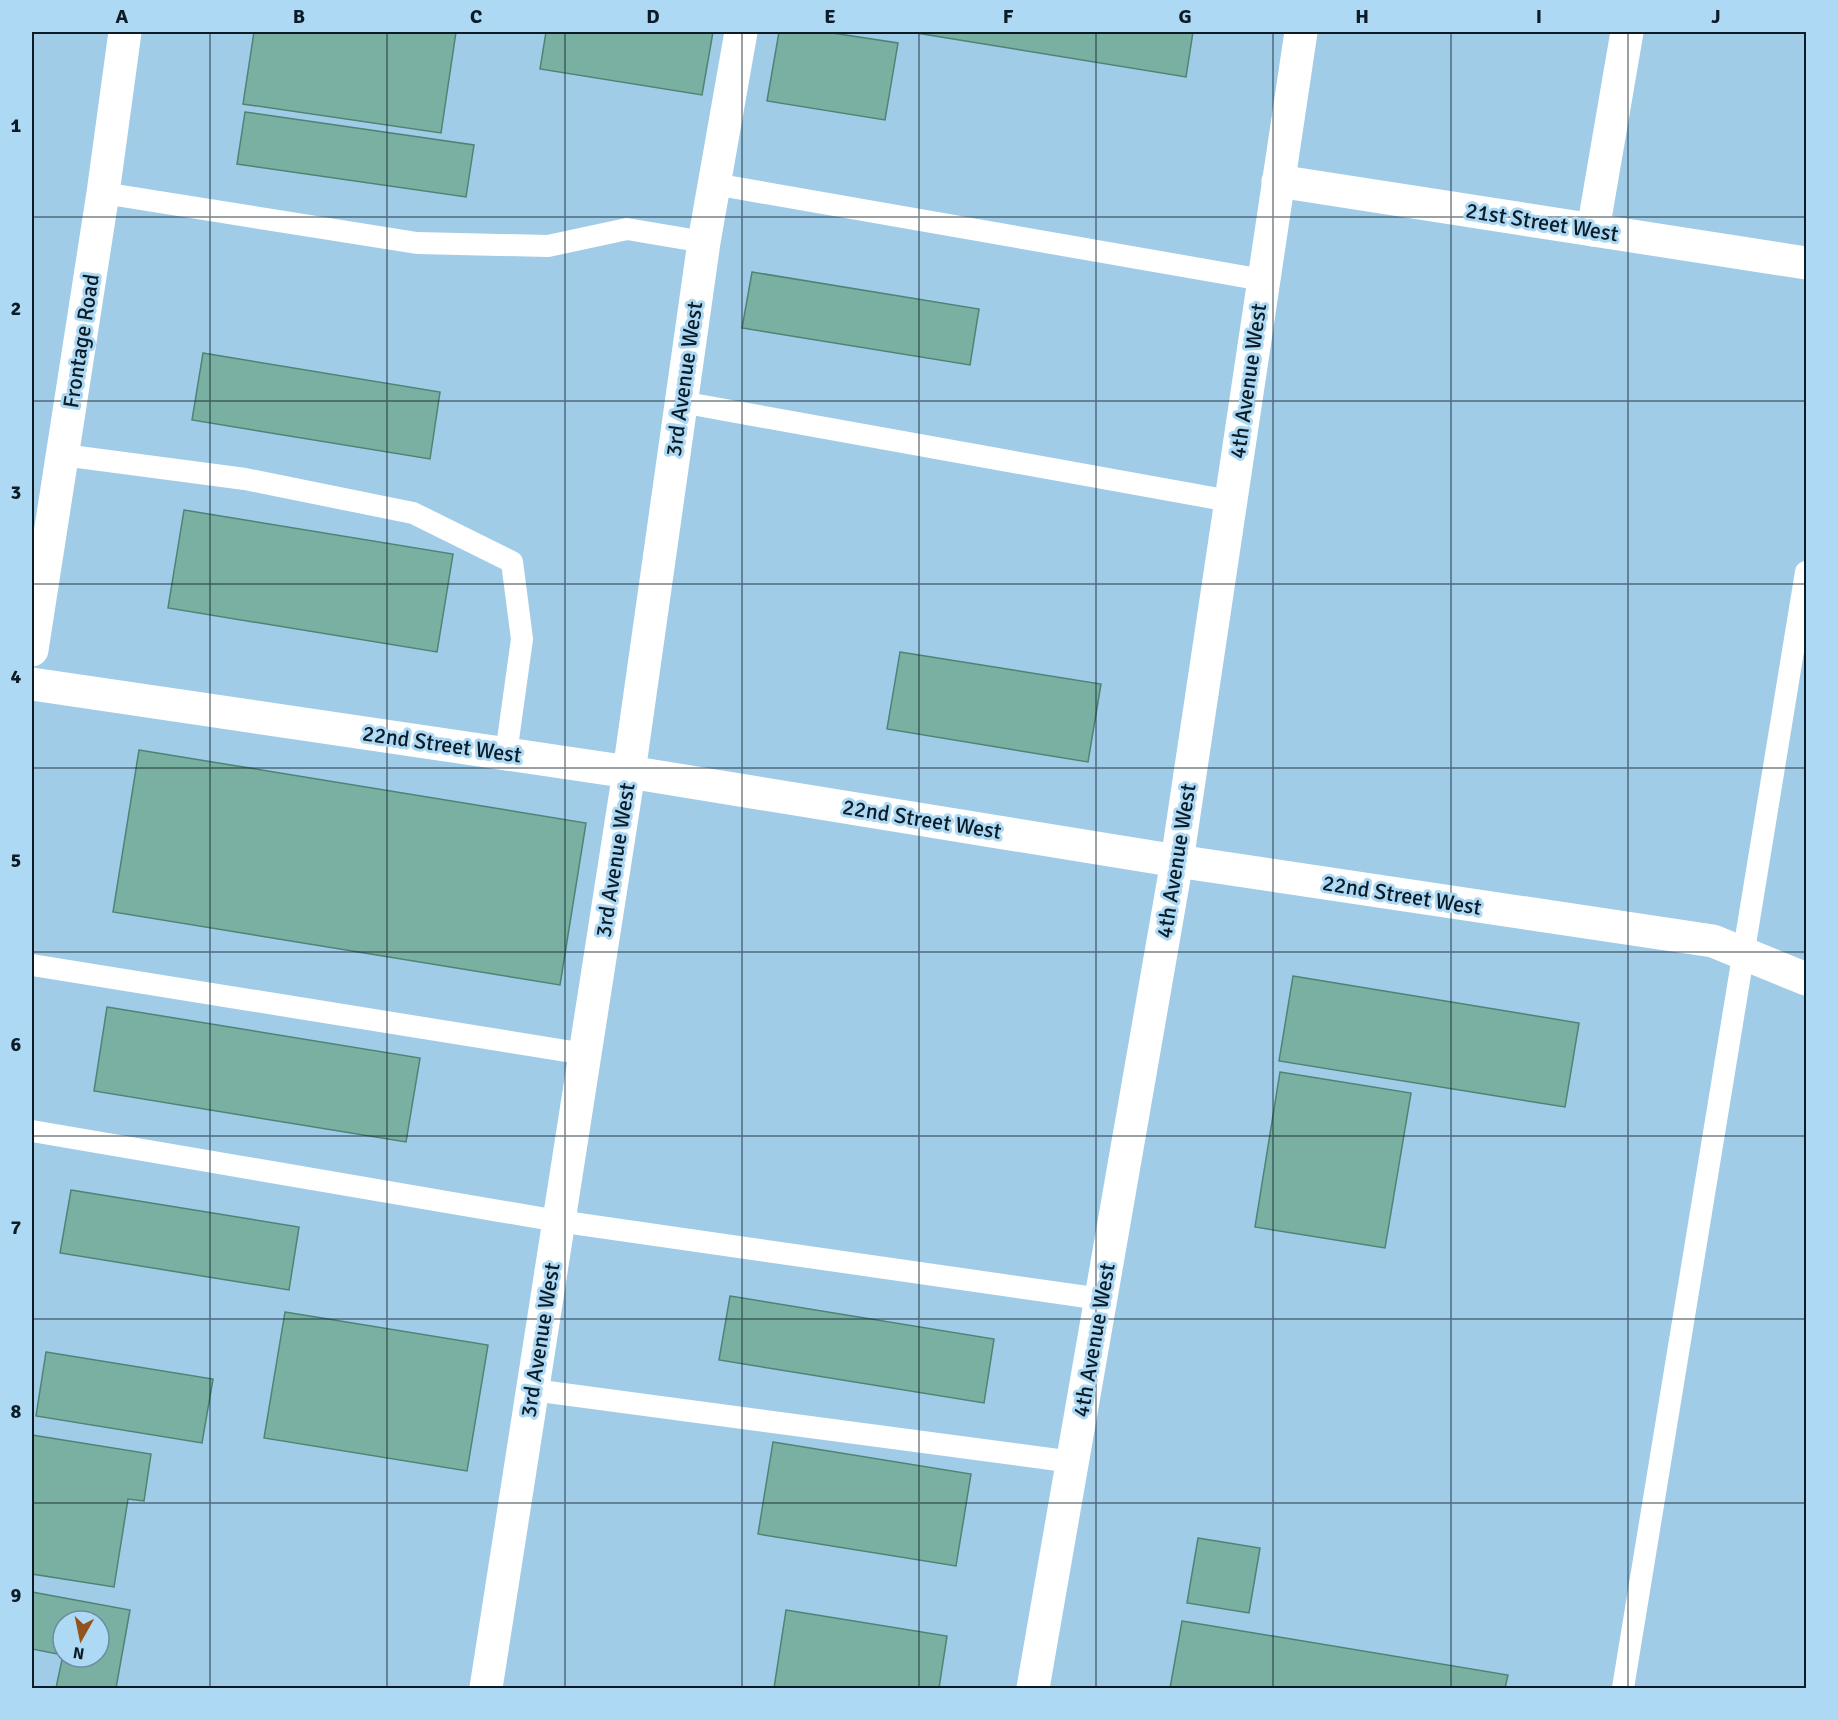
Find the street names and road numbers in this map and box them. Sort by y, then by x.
street label: 21st Street West [1464,197,1621,247]
street label: Frontage Road [57,272,105,410]
street label: 3rd Avenue West [660,300,708,458]
street label: 4th Avenue West [1224,301,1272,460]
street label: 22nd Street West [361,719,524,769]
street label: 3rd Avenue West [589,781,641,939]
street label: 4th Avenue West [1150,781,1202,940]
street label: 22nd Street West [841,793,1004,845]
street label: 22nd Street West [1321,869,1484,921]
street label: 4th Avenue West [1067,1260,1121,1419]
street label: 3rd Avenue West [514,1261,566,1419]

